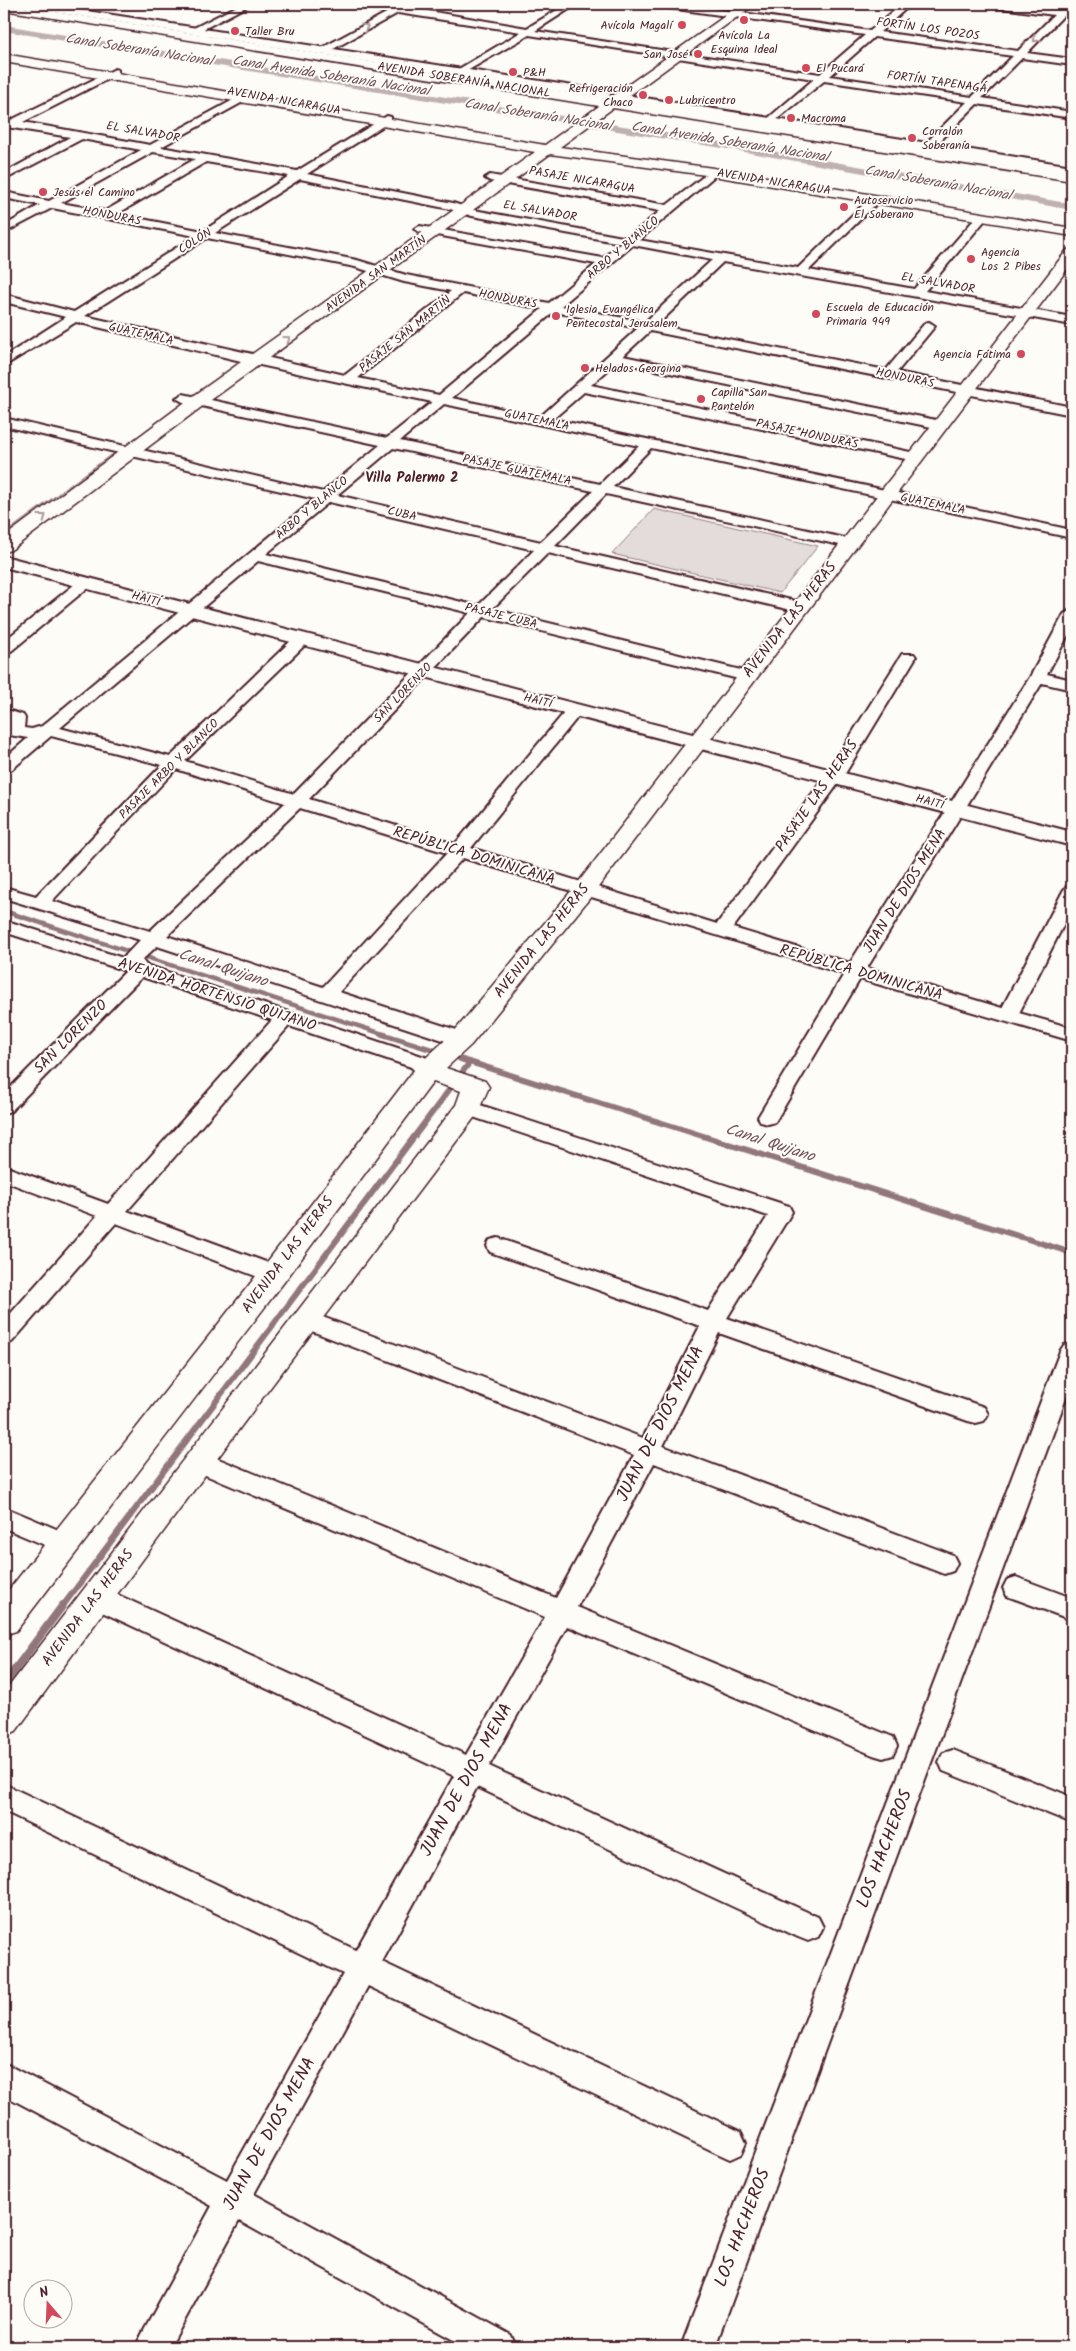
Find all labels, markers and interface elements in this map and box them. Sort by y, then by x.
street label: FORTÍN LOS POZOS [875,12,981,46]
marker: Avícola La Esquina Ideal [738,14,750,26]
place label: Avícola Magalí [600,16,674,35]
marker: Avícola Magalí [676,19,688,31]
place label: Taller Bru [245,22,295,41]
one-way arrow [360,23,369,33]
marker: Taller Bru [229,25,241,37]
place label: Avícola La Esquina Ideal [711,26,778,59]
water label: Canal Soberanía Nacional [64,27,217,73]
one-way arrow [1033,33,1042,42]
place label: San José [643,45,689,64]
marker: San José [692,48,704,60]
water label: Canal Avenida Soberanía Nacional [231,50,434,103]
street label: AVENIDA SOBERANÍA NACIONAL [376,57,552,103]
place label: El Pucará [816,59,865,78]
marker: El Pucará [800,62,812,74]
place label: P&H [523,63,546,82]
marker: P&H [507,66,519,78]
street label: FORTÍN TAPENAGÁ [886,66,988,98]
place label: Refrigeración Chaco [569,79,633,112]
street label: AVENIDA NICARAGUA [226,82,342,120]
marker: Refrigeración Chaco [637,89,649,101]
place label: Lubricentro [679,91,736,110]
water label: Canal Soberanía Nacional [463,92,616,138]
marker: Lubricentro [663,94,675,106]
place label: Macroma [801,109,846,128]
marker: Macroma [785,112,797,124]
street label: EL SALVADOR [105,116,181,148]
water label: Canal Avenida Soberanía Nacional [630,116,833,169]
place label: Corralón Soberanía [922,122,970,155]
marker: Corralón Soberanía [906,132,918,144]
water label: Canal Soberanía Nacional [863,159,1016,207]
street label: PASAJE NICARAGUA [527,161,637,199]
street label: AVENIDA NICARAGUA [716,164,832,200]
place label: Jesús el Camino [53,183,135,202]
marker: Jesús el Camino [37,186,49,198]
place label: Autoservicio El Soberano [854,191,914,224]
street label: EL SALVADOR [502,195,578,227]
street label: HONDURAS [81,201,143,231]
marker: Autoservicio El Soberano [838,201,850,213]
street label: ARBO Y BLANCO [582,211,664,284]
street label: COLÓN [174,223,216,259]
street label: AVENIDA SAN MARTÍN [321,231,431,317]
place label: Agencia Los 2 Pibes [981,243,1041,276]
marker: Agencia Los 2 Pibes [965,253,977,265]
street label: EL SALVADOR [900,267,976,299]
street label: HONDURAS [477,284,539,314]
street label: PASAJE SAN MARTÍN [355,291,455,377]
place label: Escuela de Educación Primaria 949 [826,298,934,331]
place label: Iglesia Evangélica Pentecostal Jerusalem [566,300,678,333]
marker: Escuela de Educación Primaria 949 [810,308,822,320]
marker: Iglesia Evangélica Pentecostal Jerusalem [550,310,562,322]
street label: GUATEMALA [107,317,175,351]
one-way arrow [281,336,291,345]
place label: Agencia Fátima [933,345,1011,364]
marker: Agencia Fátima [1015,348,1027,360]
place label: Helados Georgina [595,359,681,378]
marker: Helados Georgina [579,362,591,374]
street label: HONDURAS [874,363,936,394]
place label: Capilla San Pantelón [711,383,767,416]
marker: Capilla San Pantelón [695,393,707,405]
street label: GUATEMALA [503,404,571,436]
street label: PASAJE HONDURAS [754,414,860,454]
street label: PASAJE GUATEMALA [461,449,573,491]
district label: Villa Palermo 2 [366,467,458,489]
street label: ARBO Y BLANCO [271,471,353,544]
street label: GUATEMALA [899,488,967,520]
street label: CUBA [386,501,418,527]
one-way arrow [37,514,47,523]
street label: AVENIDA LAS HERAS [737,557,843,683]
street label: HAITÍ [129,586,165,613]
street label: PASAJE CUBA [463,598,539,634]
street label: SAN LORENZO [369,658,437,727]
street label: HAITÍ [522,688,557,714]
street label: PASAJE ARBO Y BLANCO [115,714,224,823]
street label: PASAJE LAS HERAS [769,735,865,857]
street label: HAITÍ [913,789,949,816]
street label: REPÚBLICA DOMINICANA [390,820,558,892]
street label: JUAN DE DIOS MENA [857,824,953,958]
street label: AVENIDA LAS HERAS [488,878,596,1004]
street label: REPÚBLICA DOMINICANA [777,938,945,1008]
water label: Canal Quijano [175,942,273,995]
street label: AVENIDA HORTENSIO QUIJANO [115,952,319,1038]
street label: SAN LORENZO [28,994,114,1080]
water label: Canal Quijano [722,1117,820,1170]
street label: AVENIDA LAS HERAS [236,1191,340,1319]
street label: JUAN DE DIOS MENA [609,1341,713,1507]
street label: AVENIDA LAS HERAS [36,1544,140,1672]
street label: JUAN DE DIOS MENA [413,1698,521,1862]
street label: LOS HACHEROS [849,1785,921,1913]
street label: JUAN DE DIOS MENA [216,2052,324,2216]
street label: LOS HACHEROS [707,2164,779,2292]
north arrow [22,2278,72,2328]
text: N [36,2281,52,2304]

